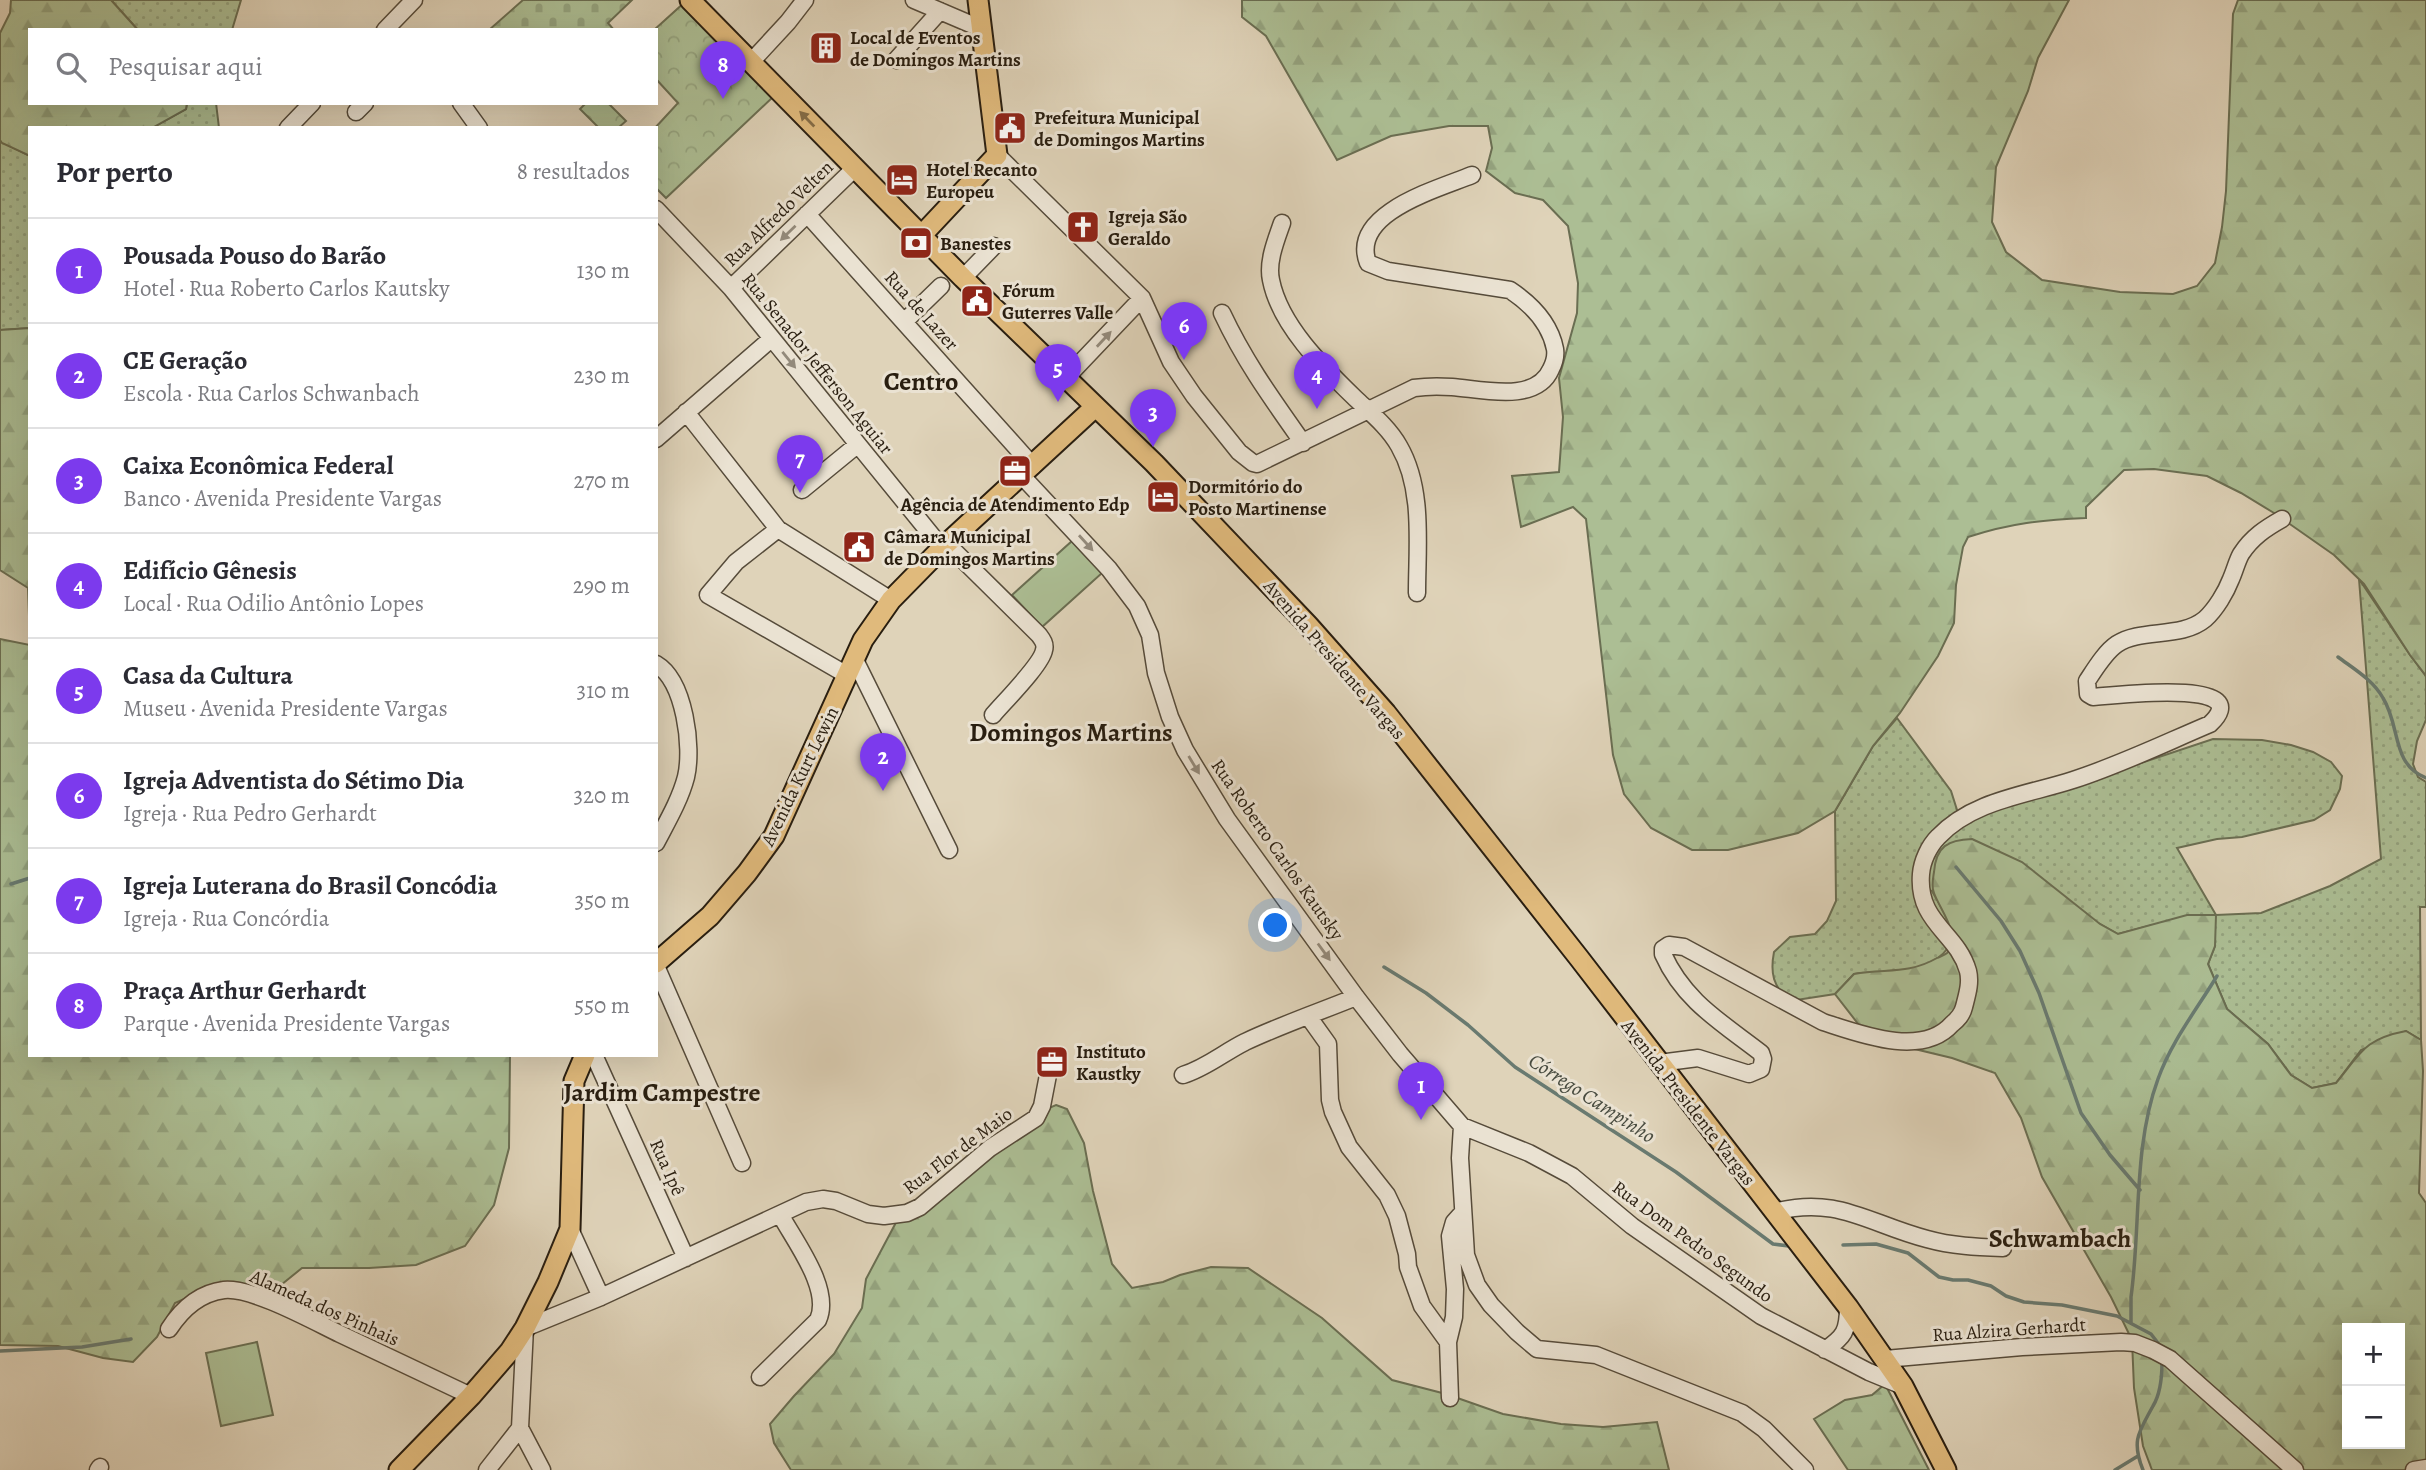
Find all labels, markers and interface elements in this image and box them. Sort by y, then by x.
place label: Local de Eventos de Domingos Martins [850,25,1021,73]
search box [28,28,658,105]
building icon: Local de Eventos de Domingos Martins [807,29,845,67]
pin: 8 [700,41,746,99]
icon: search [52,48,90,86]
text: Pesquisar aqui [108,49,263,84]
place label: Prefeitura Municipal de Domingos Martins [1034,105,1205,153]
public building icon: Prefeitura Municipal de Domingos Martins [991,109,1029,147]
one-way arrow [799,111,815,128]
text: Por perto [56,152,173,192]
street label: Rua Alfredo Velten [718,155,839,273]
text: 8 resultados [517,156,630,187]
place label: Hotel Recanto Europeu [926,157,1037,205]
hotel icon: Hotel Recanto Europeu [883,161,921,199]
place label: Igreja São Geraldo [1108,204,1188,252]
church icon: Igreja São Geraldo [1064,208,1102,246]
one-way arrow [780,224,797,240]
bank icon: Banestes [897,224,935,262]
place label: Banestes [940,231,1011,257]
text: Pousada Pouso do Barão [123,238,386,273]
text: 1 [75,255,83,286]
text: 130 m [577,255,630,286]
street label: Rua de Lazer [878,265,964,356]
street label: Rua Senador Jefferson Aguiar [736,267,899,460]
text: Hotel · Rua Roberto Carlos Kautsky [123,273,450,304]
place label: Fórum Guterres Valle [1002,278,1114,326]
public building icon: Fórum Guterres Valle [958,282,996,320]
pin: 6 [1161,302,1207,360]
one-way arrow [1095,331,1111,348]
text: CE Geração [123,343,247,378]
pin: 5 [1035,344,1081,402]
one-way arrow [781,351,796,369]
pin: 4 [1294,351,1340,409]
text: 2 [73,360,85,391]
text: 230 m [574,360,630,391]
district label: Centro [884,364,958,399]
text: Escola · Rua Carlos Schwanbach [123,378,420,409]
pin: 3 [1130,389,1176,447]
pin: 7 [777,435,823,493]
text: Caixa Econômica Federal [123,448,393,483]
office icon: Agência de Atendimento Edp [996,452,1034,490]
text: 3 [74,465,84,496]
text: 270 m [573,465,630,496]
place label: Dormitório do Posto Martinense [1188,474,1327,522]
hotel icon: Dormitório do Posto Martinense [1144,478,1182,516]
text: Banco · Avenida Presidente Vargas [123,483,442,514]
place label: Agência de Atendimento Edp [899,492,1130,518]
place label: Câmara Municipal de Domingos Martins [884,524,1055,572]
public building icon: Câmara Municipal de Domingos Martins [840,528,878,566]
one-way arrow [1077,534,1093,551]
text: Edifício Gênesis [123,553,297,588]
text: 4 [74,570,84,601]
text: 290 m [573,570,630,601]
street label: Avenida Presidente Vargas [1257,573,1411,745]
text: Local · Rua Odilio Antônio Lopes [123,588,424,619]
text: Casa da Cultura [123,658,293,693]
text: 5 [74,675,84,706]
text: 310 m [577,675,630,706]
text: Museu · Avenida Presidente Vargas [123,693,448,724]
street label: Avenida Kurt Lewin [754,702,845,852]
district label: Domingos Martins [969,715,1173,750]
pin: 2 [860,733,906,791]
street label: Rua Roberto Carlos Kautsky [1205,754,1350,946]
one-way arrow [1188,756,1201,775]
text: Igreja Adventista do Sétimo Dia [123,763,464,798]
text: 6 [74,780,84,811]
text: 320 m [574,780,630,811]
text: Igreja · Rua Pedro Gerhardt [123,798,377,829]
text: Igreja Luterana do Brasil Concódia [123,868,498,903]
text: 7 [74,885,84,916]
text: 350 m [575,885,630,916]
text: Igreja · Rua Concórdia [123,903,329,934]
your location [1258,908,1292,942]
one-way arrow [1316,943,1330,961]
text: Praça Arthur Gerhardt [123,973,366,1008]
text: 8 [73,990,85,1021]
text: 550 m [574,990,630,1021]
text: Parque · Avenida Presidente Vargas [123,1008,450,1039]
street label: Avenida Presidente Vargas [1614,1013,1761,1191]
place label: Instituto Kaustky [1076,1039,1146,1087]
office icon: Instituto Kaustky [1033,1043,1071,1081]
water label: Córrego Campinho [1523,1047,1661,1149]
pin: 1 [1398,1062,1444,1120]
district label: Jardim Campestre [564,1075,760,1110]
street label: Rua Flor de Maio [898,1101,1018,1201]
street label: Rua Ipê [643,1135,691,1200]
street label: Rua Dom Pedro Segundo [1607,1175,1778,1309]
district label: Schwambach [1989,1221,2131,1256]
street label: Alameda dos Pinhais [245,1263,403,1352]
street label: Rua Alzira Gerhardt [1931,1312,2087,1348]
map controls [2342,1323,2405,1449]
button: + [2342,1323,2405,1386]
button: − [2342,1386,2405,1449]

